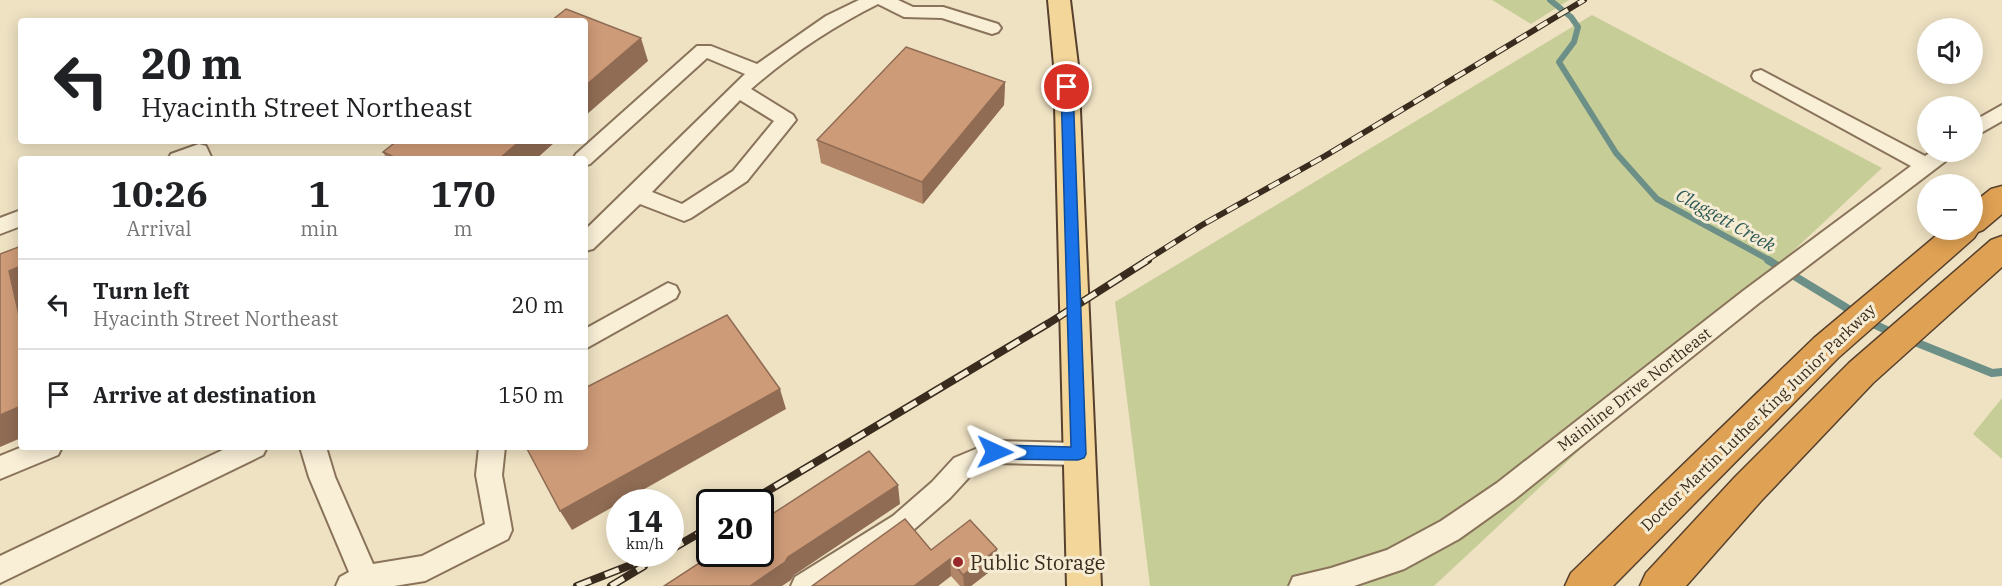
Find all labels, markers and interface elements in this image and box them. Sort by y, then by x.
map controls [1917,18,1983,240]
button: sound [1917,18,1983,84]
text: 20 m [141,36,242,91]
icon: left [42,42,120,120]
pin [1041,61,1092,112]
icon: arrive [1050,70,1083,103]
text: Hyacinth Street Northeast [141,89,472,124]
button: + [1917,96,1983,162]
text: 10:26 [110,170,208,217]
text: 1 [308,170,330,217]
text: 170 [431,170,496,217]
button: − [1917,174,1983,240]
water label: Claggett Creek [1672,183,1780,257]
text: Arrival [127,215,192,242]
text: min [300,215,338,242]
text: m [454,215,473,242]
text: Turn left [93,276,189,305]
icon: left [42,288,75,321]
text: 20 m [512,290,564,319]
street label: Doctor Martin Luther King Junior Parkway [1636,299,1880,535]
text: Hyacinth Street Northeast [93,305,338,332]
street label: Mainline Drive Northeast [1553,323,1715,455]
icon: arrive [42,378,75,411]
text: Arrive at destination [93,380,316,409]
text: 150 m [498,380,564,409]
position arrow [963,420,1027,484]
speed limit sign: 20 [696,489,774,567]
text: 14 [627,501,663,540]
text: km/h [626,534,664,553]
place label: Public Storage [970,549,1105,576]
marker: Public Storage [951,555,965,569]

